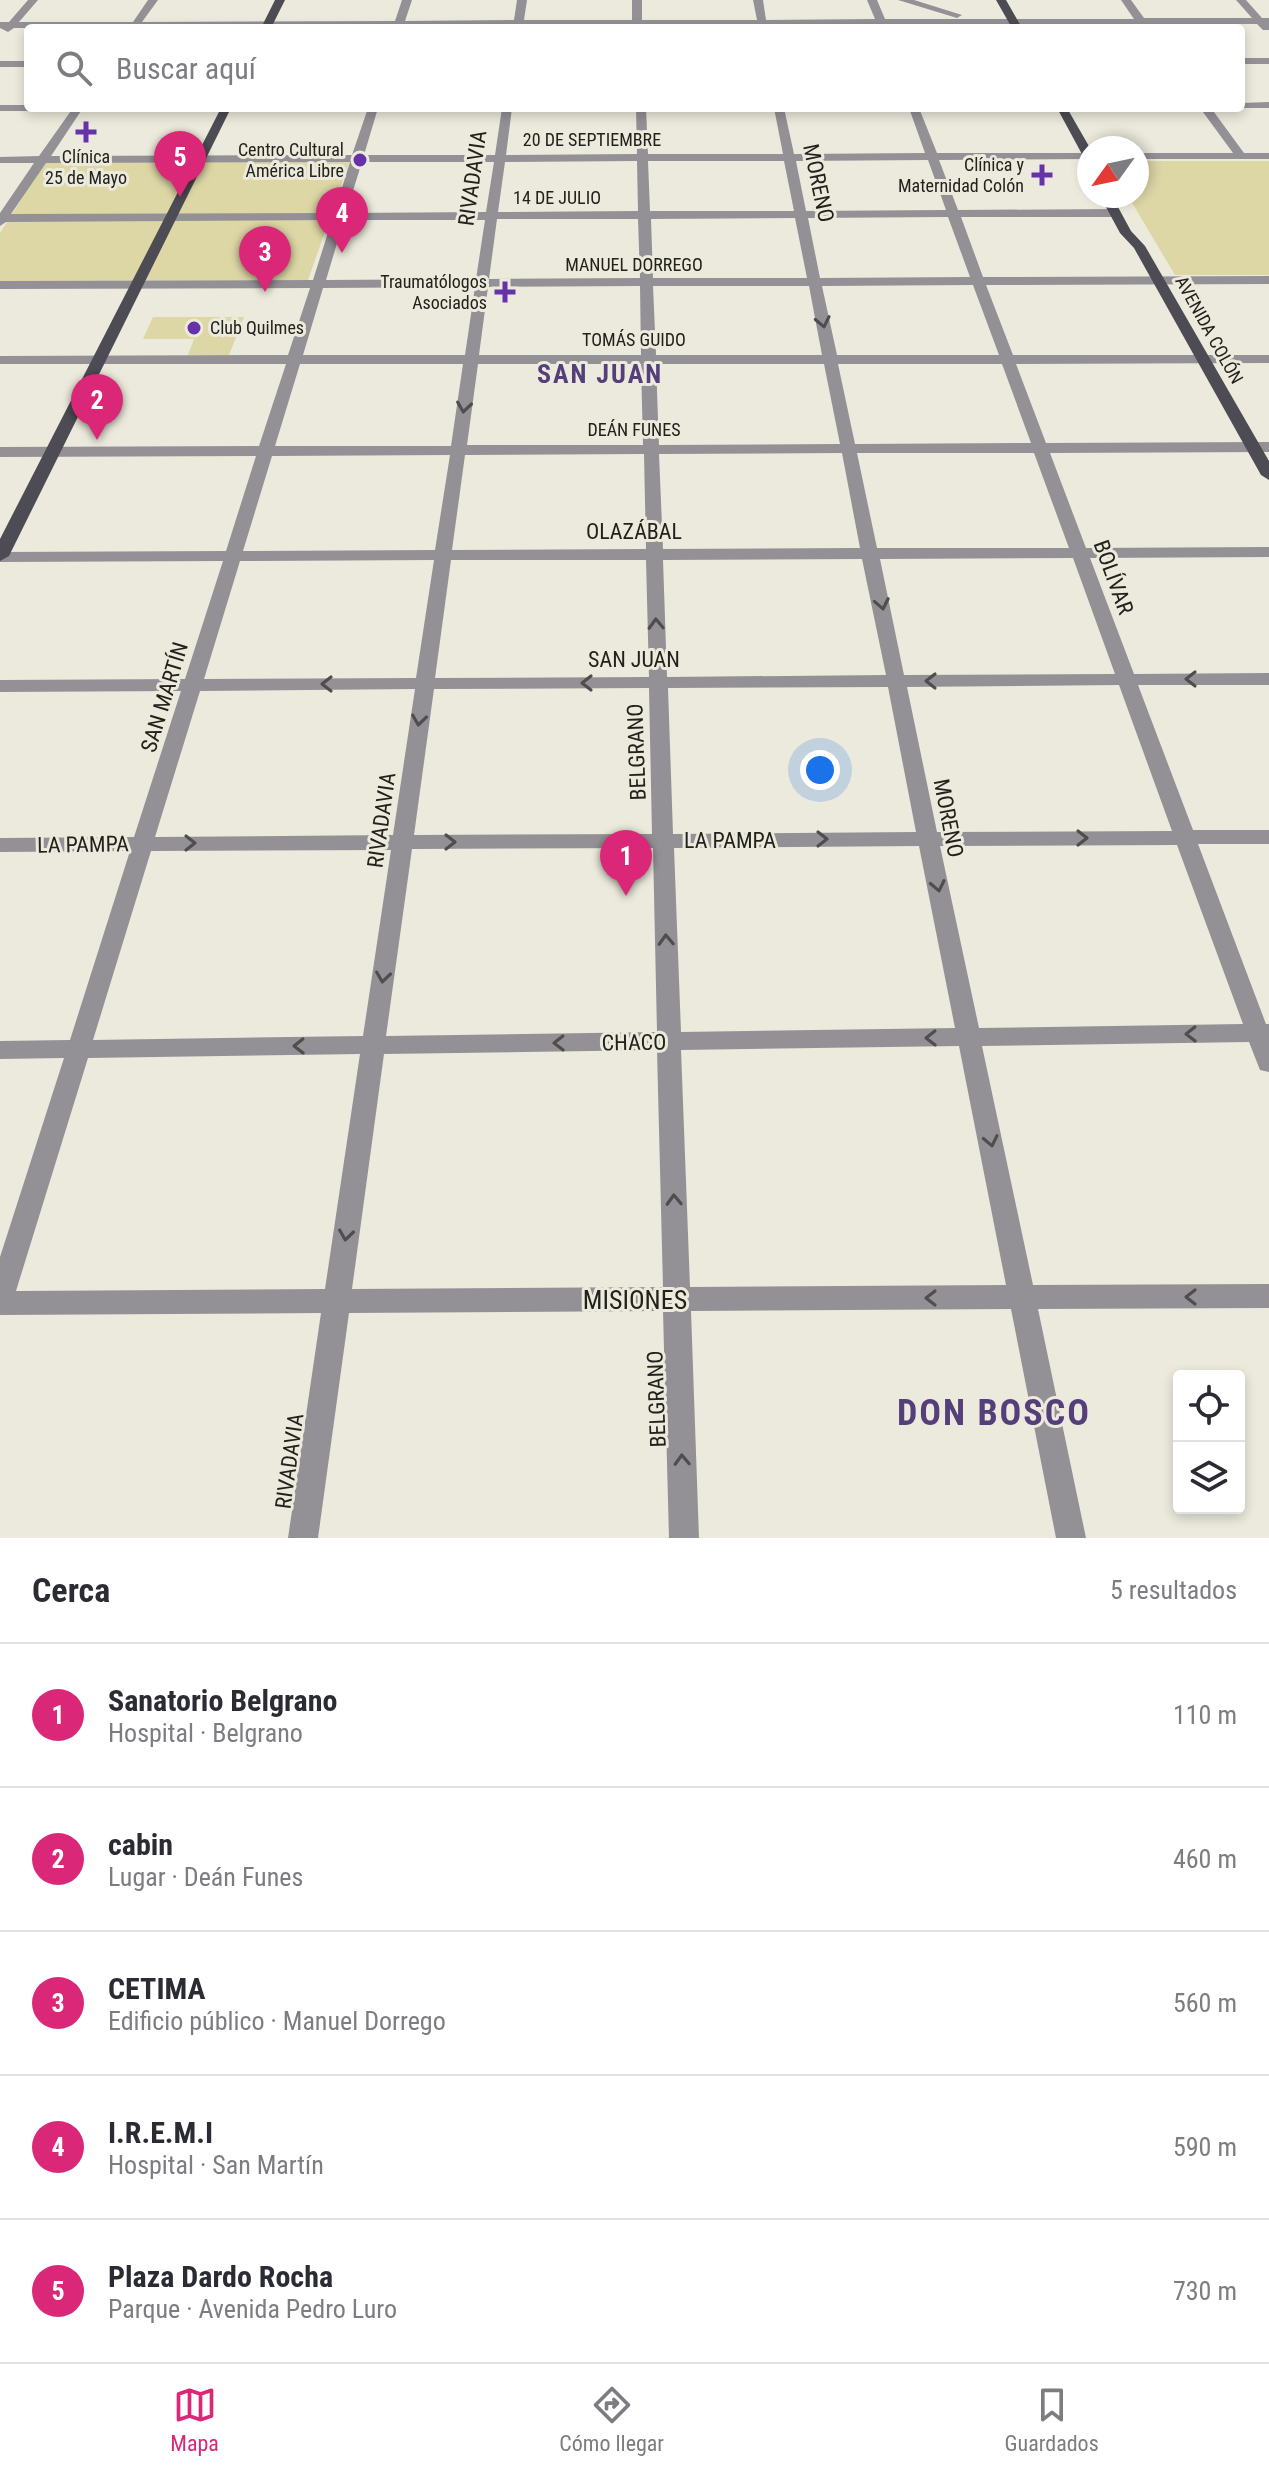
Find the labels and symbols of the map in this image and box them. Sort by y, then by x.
marker: Clínica 25 de Mayo [75,121,97,143]
street label: RIVADAVIA [453,128,492,227]
street label: 20 DE SEPTIEMBRE [523,129,661,150]
pin: 5 [154,131,206,197]
north arrow [1077,136,1149,208]
place label: Centro Cultural América Libre [238,139,344,181]
street label: MORENO [798,142,839,224]
place label: Clínica 25 de Mayo [45,146,127,188]
marker: Centro Cultural América Libre [351,151,369,169]
place label: Clínica y Maternidad Colón [898,154,1024,196]
marker: Clínica y Maternidad Colón [1031,164,1053,186]
pin: 4 [316,187,368,253]
street label: 14 DE JULIO [513,187,601,208]
pin: 3 [239,226,291,292]
street label: MANUEL DORREGO [565,254,703,275]
place label: Traumatólogos Asociados [380,271,487,313]
street label: AVENIDA COLÓN [1171,272,1248,387]
marker: Traumatólogos Asociados [494,281,516,303]
one-way arrow [814,314,831,328]
place label: Club Quilmes [210,317,304,338]
marker: Club Quilmes [185,319,203,337]
street label: TOMÁS GUIDO [582,329,686,350]
district label: SAN JUAN [537,359,663,389]
pin: 2 [71,374,123,440]
one-way arrow [456,400,473,414]
street label: DEÁN FUNES [587,419,681,440]
street label: OLAZÁBAL [586,519,682,544]
street label: BOLÍVAR [1089,537,1139,618]
one-way arrow [873,596,890,610]
one-way arrow [647,617,665,630]
street label: SAN MARTÍN [136,639,193,755]
street label: SAN JUAN [588,647,680,672]
one-way arrow [1184,670,1197,688]
one-way arrow [924,672,937,690]
one-way arrow [580,674,593,692]
one-way arrow [320,676,333,693]
street label: BELGRANO [622,703,651,801]
one-way arrow [411,713,428,727]
your location [800,750,840,790]
street label: RIVADAVIA [362,770,401,869]
street label: MORENO [929,777,968,859]
street label: LA PAMPA [684,828,776,853]
pin: 1 [600,830,652,896]
one-way arrow [816,830,829,848]
one-way arrow [1076,830,1089,847]
street label: LA PAMPA [37,831,129,858]
one-way arrow [444,833,457,850]
one-way arrow [184,834,197,852]
one-way arrow [929,879,946,893]
one-way arrow [657,933,674,946]
one-way arrow [375,970,392,984]
one-way arrow [1184,1026,1197,1043]
street label: CHACO [602,1029,667,1056]
one-way arrow [924,1029,937,1047]
one-way arrow [552,1034,565,1052]
one-way arrow [292,1037,305,1055]
one-way arrow [981,1134,998,1147]
one-way arrow [665,1193,682,1206]
one-way arrow [338,1228,355,1241]
street label: MISIONES [583,1285,687,1315]
one-way arrow [1184,1288,1197,1305]
one-way arrow [924,1289,937,1307]
street label: BELGRANO [642,1350,671,1448]
district label: DON BOSCO [897,1392,1091,1434]
street label: RIVADAVIA [270,1411,309,1510]
one-way arrow [673,1453,690,1466]

